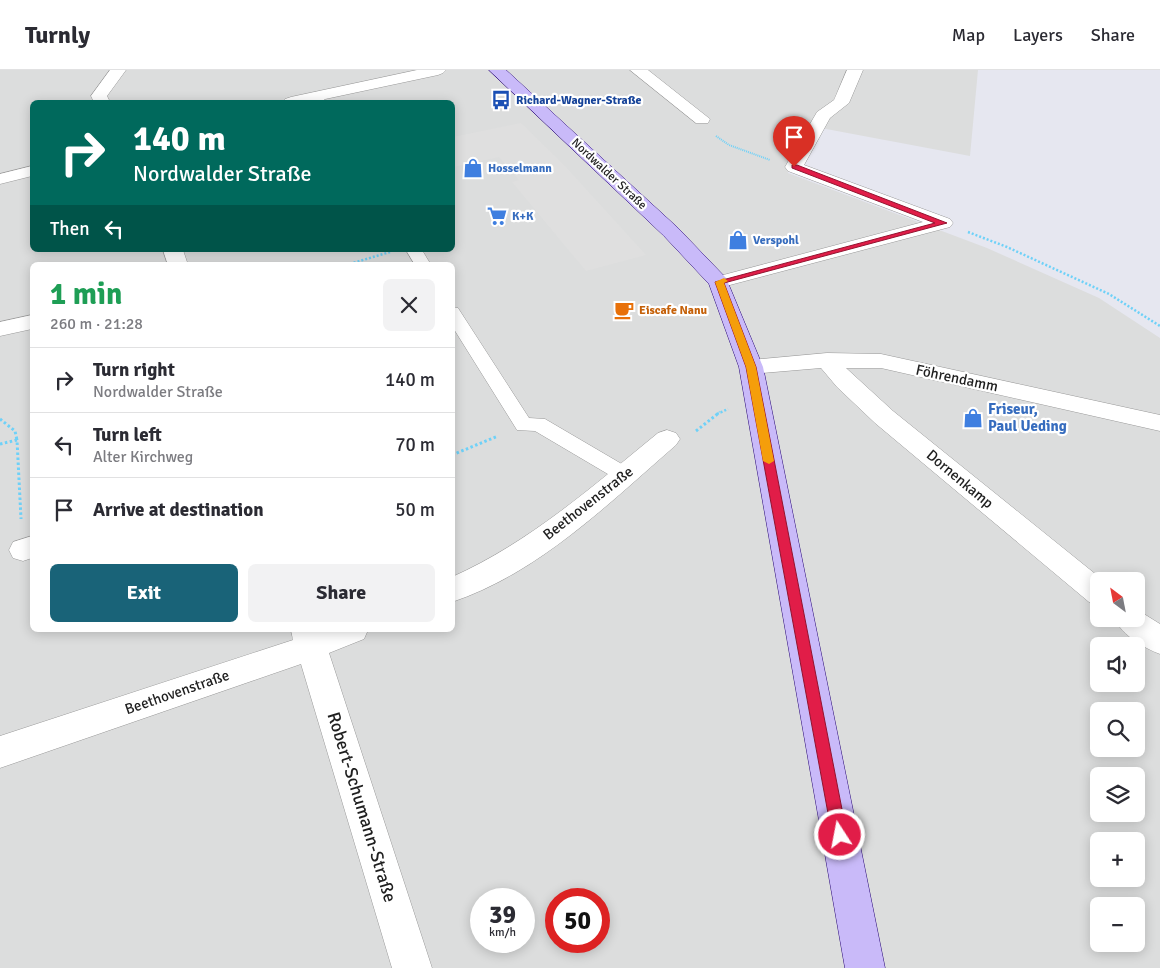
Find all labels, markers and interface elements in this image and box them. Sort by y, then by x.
text: Turnly [25,20,90,50]
text: Map [952,24,985,46]
text: Layers [1013,24,1063,46]
text: Share [1091,24,1135,46]
bus stop icon: Richard-Wagner-Straße [490,89,512,111]
place label: Richard-Wagner-Straße [516,93,642,108]
pin [773,116,815,167]
text: 140 m [133,117,226,160]
icon: right [50,120,115,185]
icon: arrive [780,123,808,151]
street label: Nordwalder Straße [568,135,650,213]
shop icon: Hosselmann [462,157,484,179]
text: Nordwalder Straße [133,160,312,187]
place label: Hosselmann [488,161,552,176]
supermarket icon: K+K [486,205,508,227]
place label: K+K [512,209,534,224]
icon: left [100,215,128,243]
text: Then [50,217,90,241]
shop icon: Verspohl [727,229,749,251]
place label: Verspohl [753,233,799,248]
text: 1 min [50,276,122,313]
button: close [383,279,435,331]
cafe icon: Eiscafe Nanu [613,299,635,321]
place label: Eiscafe Nanu [639,303,708,318]
text: 260 m · 21:28 [50,314,143,334]
text: Turn right [93,358,175,382]
street label: Föhrendamm [914,360,1000,396]
icon: right [50,366,78,394]
text: 140 m [385,368,435,392]
text: Nordwalder Straße [93,382,223,402]
place label: Friseur, Paul Ueding [988,400,1067,435]
shop icon: Friseur, Paul Ueding [962,407,984,429]
text: Turn left [93,423,162,447]
icon: left [50,431,78,459]
text: 70 m [395,433,435,457]
street label: Dornenkamp [923,446,997,512]
text: Alter Kirchweg [93,447,193,467]
street label: Beethovenstraße [539,462,637,544]
icon: arrive [50,496,78,524]
text: Arrive at destination [93,498,264,522]
text: 50 m [395,498,435,522]
button: Exit [50,564,238,622]
button: Share [248,564,435,622]
north arrow [1090,572,1145,628]
map controls [1090,572,1145,952]
button: sound [1090,637,1145,692]
street label: Beethovenstraße [122,666,232,718]
button: search [1090,702,1145,757]
street label: Robert-Schumann-Straße [323,709,401,905]
button: layers [1090,767,1145,822]
position arrow [813,808,865,860]
button: + [1090,832,1145,887]
speed limit sign: 50 [545,888,610,953]
button: − [1090,897,1145,952]
text: 39 [489,899,516,930]
text: km/h [489,925,516,940]

